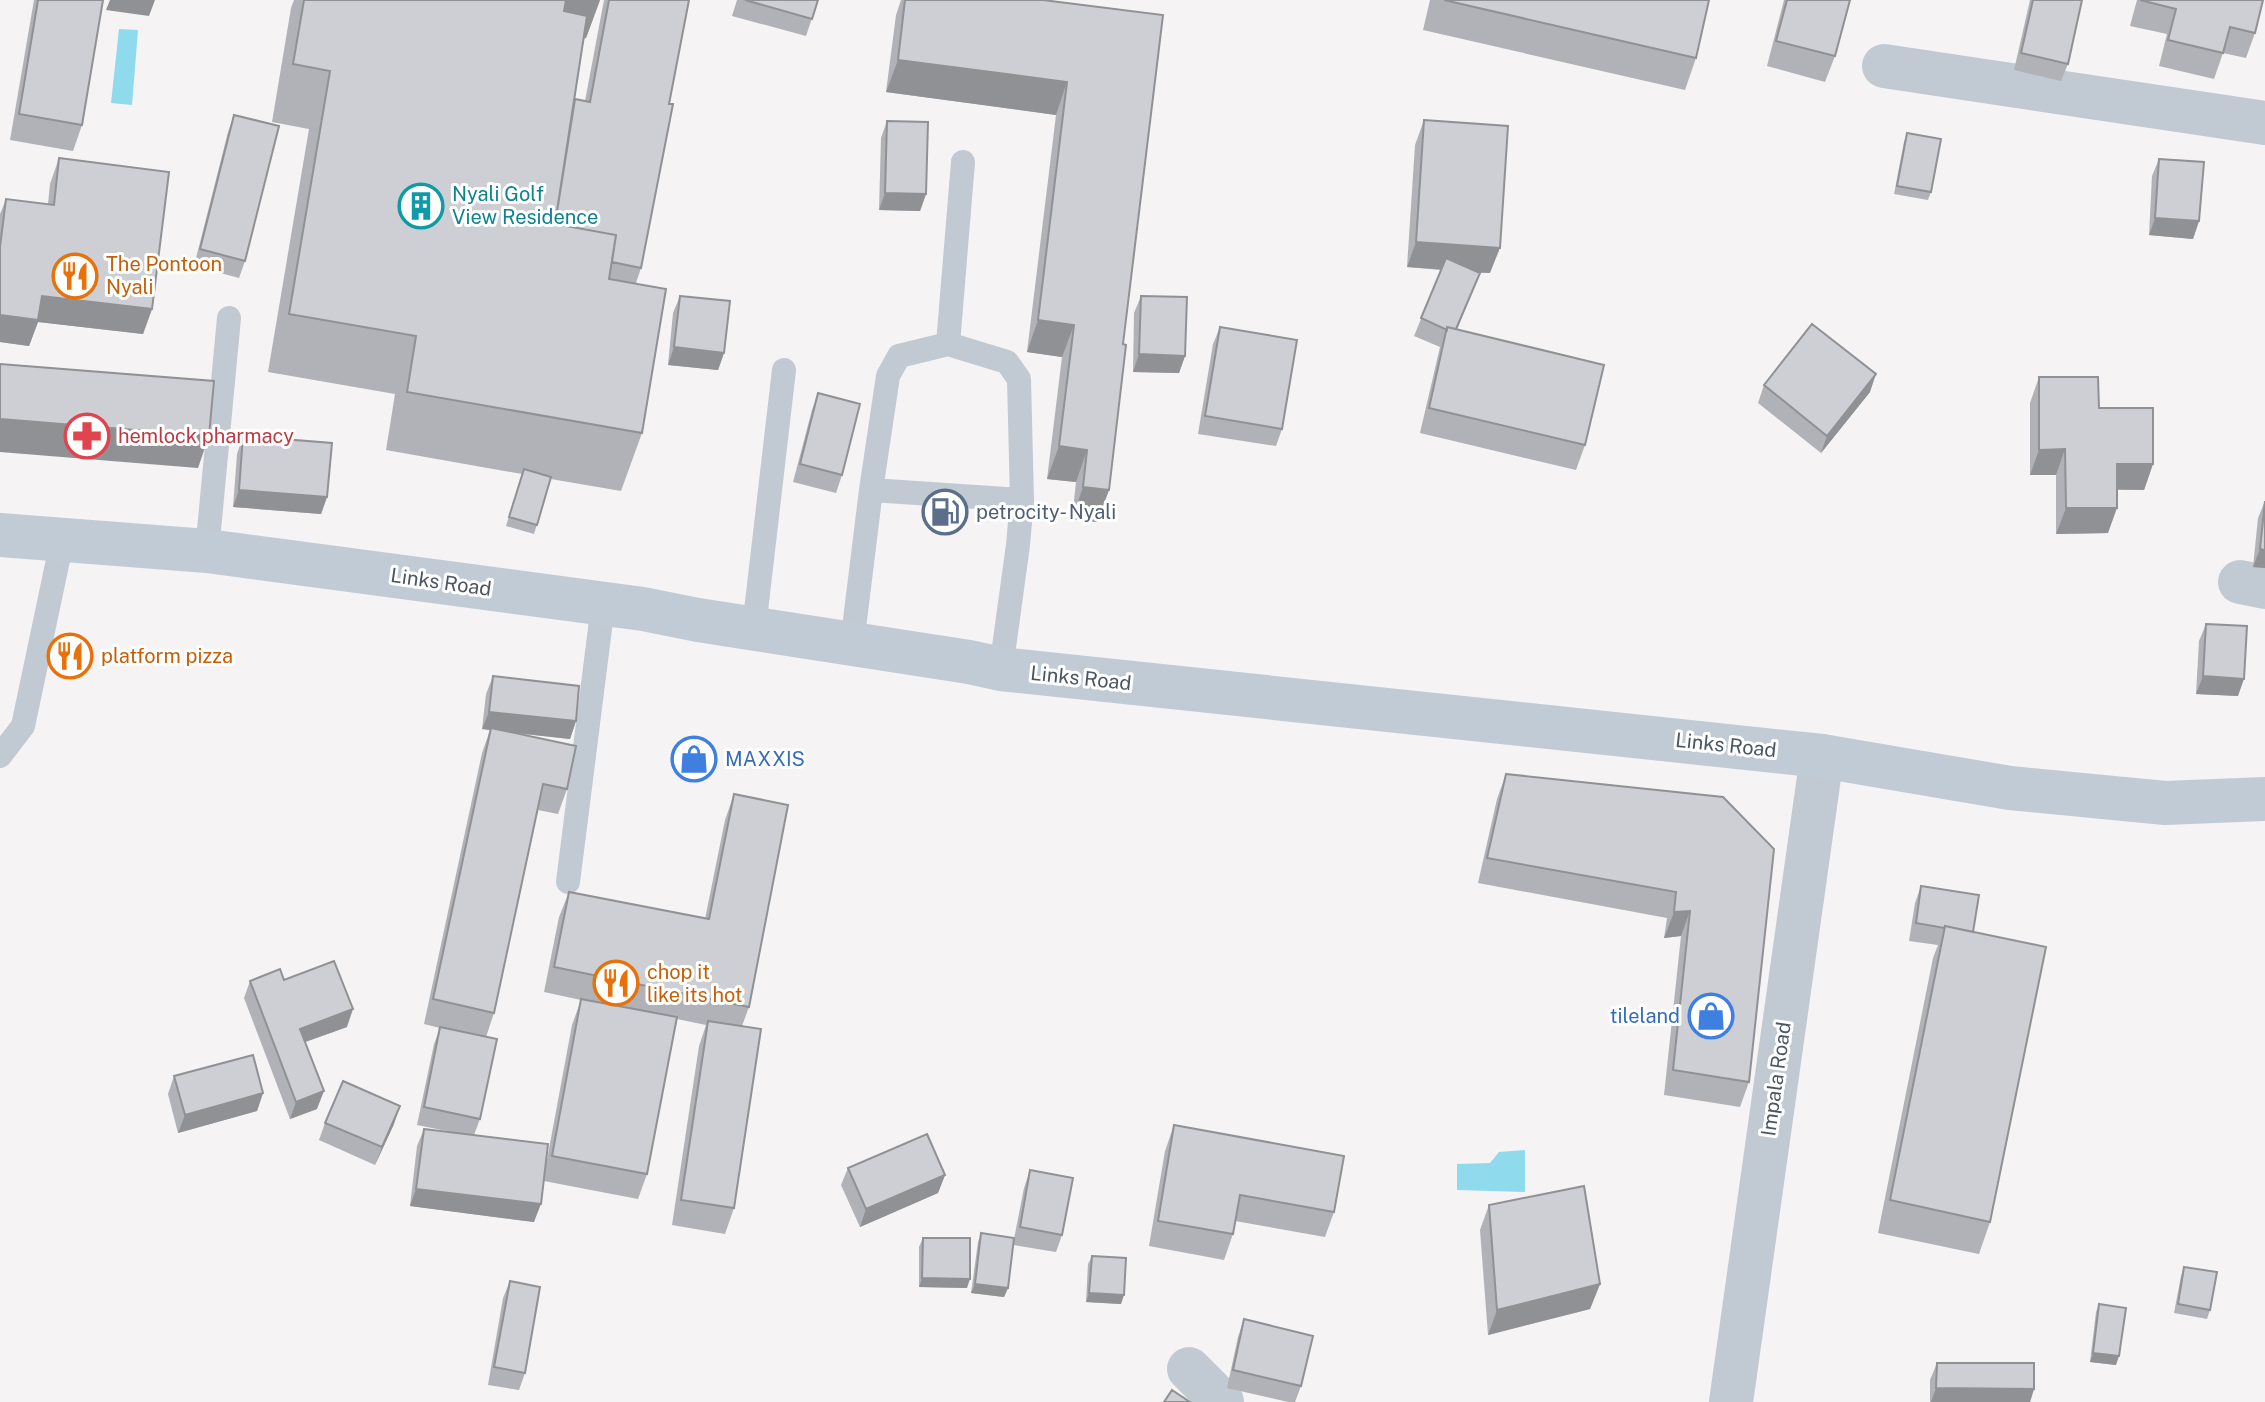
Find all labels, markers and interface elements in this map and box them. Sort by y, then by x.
building icon: Nyali Golf View Residence [397,182,445,230]
place label: Nyali Golf View Residence [452,182,598,229]
restaurant icon: The Pontoon Nyali [51,252,99,300]
place label: The Pontoon Nyali [106,252,222,299]
pharmacy icon: hemlock pharmacy [63,412,111,460]
place label: hemlock pharmacy [118,424,294,448]
fuel station icon: petrocity- Nyali [921,488,969,536]
place label: petrocity- Nyali [976,500,1116,524]
street label: Links Road [389,563,493,601]
restaurant icon: platform pizza [46,632,94,680]
place label: platform pizza [101,644,233,668]
street label: Links Road [1029,661,1133,695]
street label: Links Road [1674,728,1778,762]
shop icon: MAXXIS [670,735,718,783]
place label: MAXXIS [725,747,805,771]
restaurant icon: chop it like its hot [592,959,640,1007]
place label: chop it like its hot [647,960,743,1007]
shop icon: tileland [1687,992,1735,1040]
place label: tileland [1610,1004,1680,1028]
street label: Impala Road [1756,1020,1796,1138]

